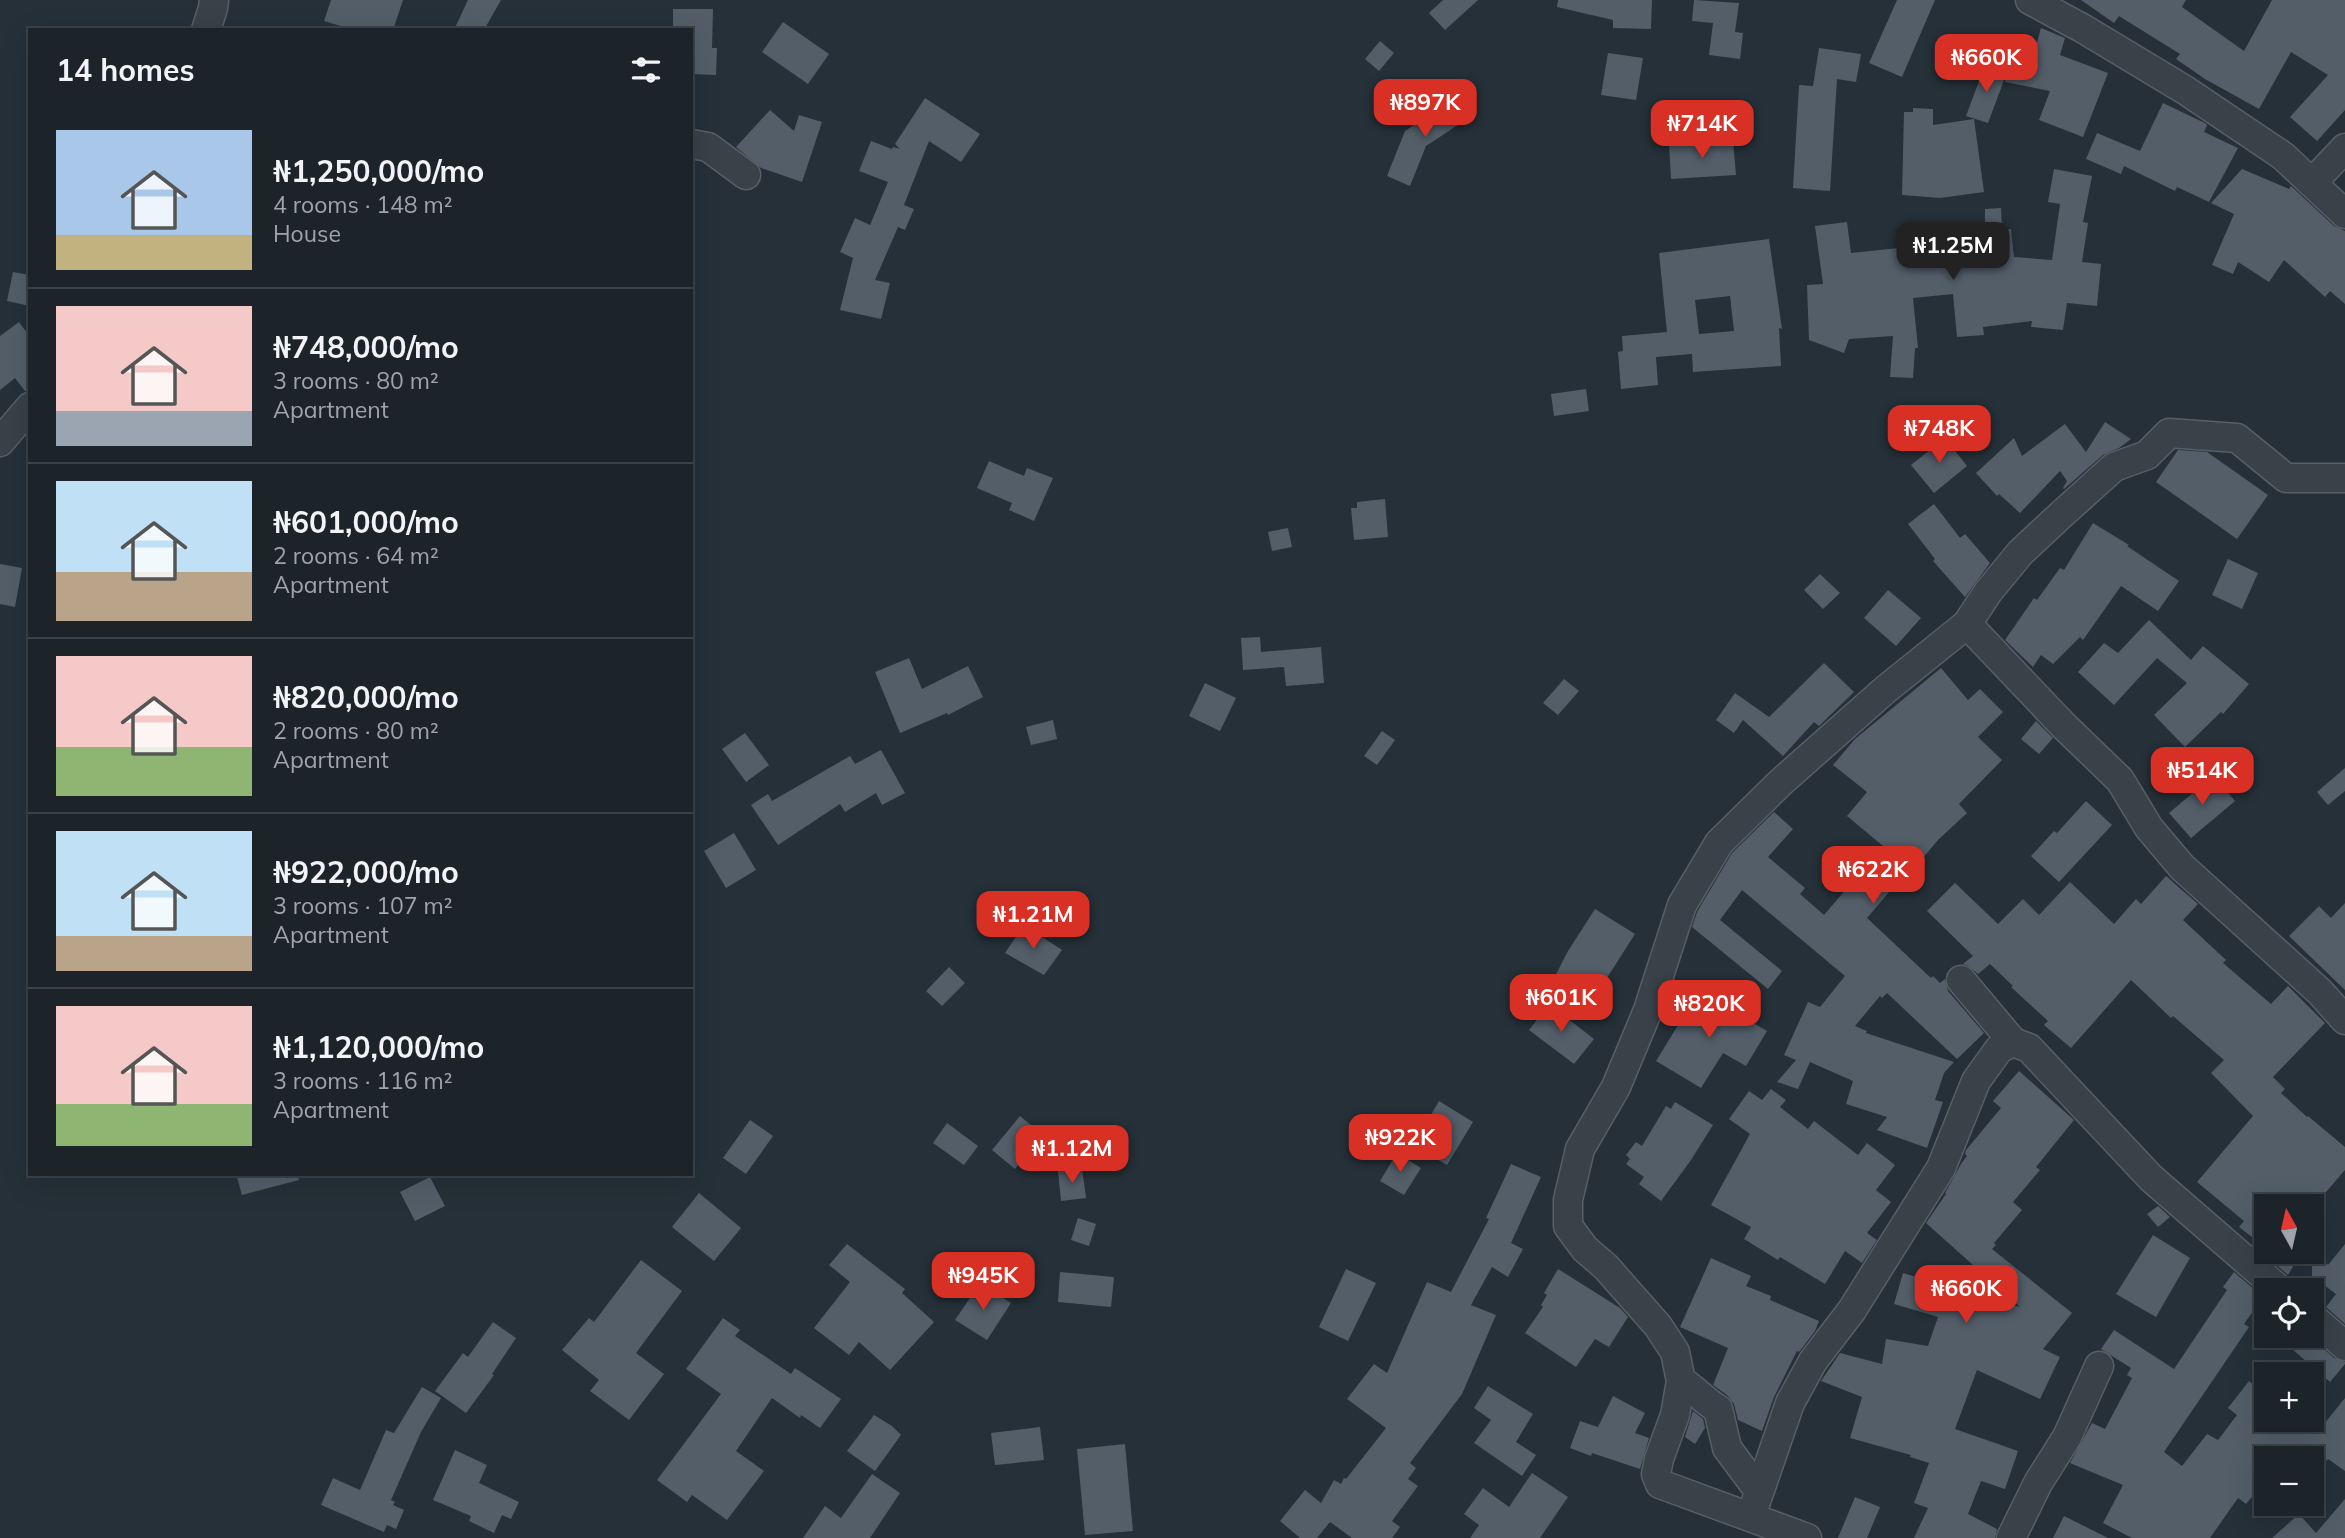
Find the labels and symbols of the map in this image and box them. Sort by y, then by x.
pin: ₦660K [1937,34,2035,94]
pin: ₦897K [1376,80,1474,139]
pin: ₦714K [1653,100,1751,160]
pin: ₦1.25M [1896,222,2010,282]
pin: ₦748K [1890,406,1988,465]
pin: ₦514K [2153,748,2251,807]
pin: ₦622K [1824,846,1922,906]
pin: ₦1.21M [976,892,1090,951]
pin: ₦601K [1512,974,1610,1034]
pin: ₦820K [1660,981,1758,1040]
pin: ₦922K [1351,1114,1449,1174]
pin: ₦1.12M [1015,1126,1129,1185]
north arrow [2254,1194,2324,1264]
pin: ₦945K [934,1252,1032,1312]
pin: ₦660K [1917,1266,2015,1325]

